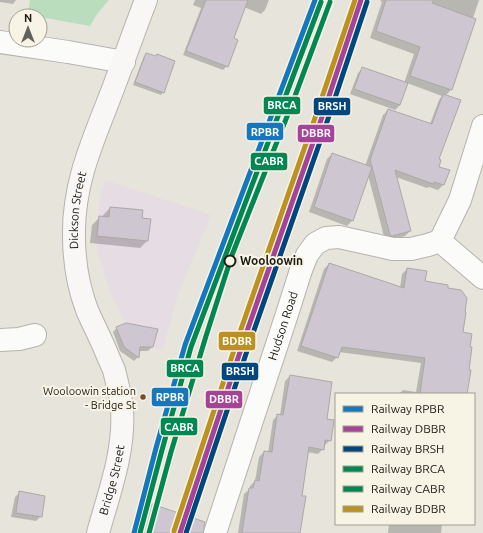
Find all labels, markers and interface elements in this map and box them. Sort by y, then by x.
north arrow [8,8,48,48]
text: N [24,12,32,24]
line badge: BRCA [263,96,301,115]
line badge: BRSH [313,97,351,116]
text: BRCA [267,99,297,111]
text: BRSH [318,100,346,112]
line badge: RPBR [246,122,284,141]
line badge: DBBR [297,124,335,143]
text: RPBR [251,126,279,138]
text: DBBR [301,127,331,139]
line badge: CABR [250,152,288,171]
text: CABR [254,155,284,167]
street label: Dickson Street [67,170,89,250]
marker: Wooloowin [223,254,237,268]
place label: Wooloowin [240,254,303,267]
street label: Hudson Road [265,290,300,362]
line badge: BDBR [218,331,256,351]
text: BDBR [222,335,252,347]
line badge: BRCA [166,359,204,378]
text: BRCA [170,362,200,374]
line badge: BRSH [221,362,259,381]
text: BRSH [226,365,254,377]
place label: Wooloowin station - Bridge St [43,385,137,411]
line badge: RPBR [151,387,189,407]
line badge: DBBR [205,390,243,409]
text: RPBR [156,391,184,403]
marker: Wooloowin station - Bridge St [138,392,148,402]
text: DBBR [209,393,239,405]
legend [335,393,475,525]
text: Railway RPBR [371,402,445,415]
line badge: CABR [160,417,198,436]
text: CABR [164,421,194,433]
text: Railway DBBR [371,422,446,435]
text: Railway BRSH [371,442,444,455]
street label: Bridge Street [97,444,126,516]
text: Railway BRCA [371,462,445,475]
text: Railway CABR [371,482,446,495]
text: Railway BDBR [371,502,446,515]

